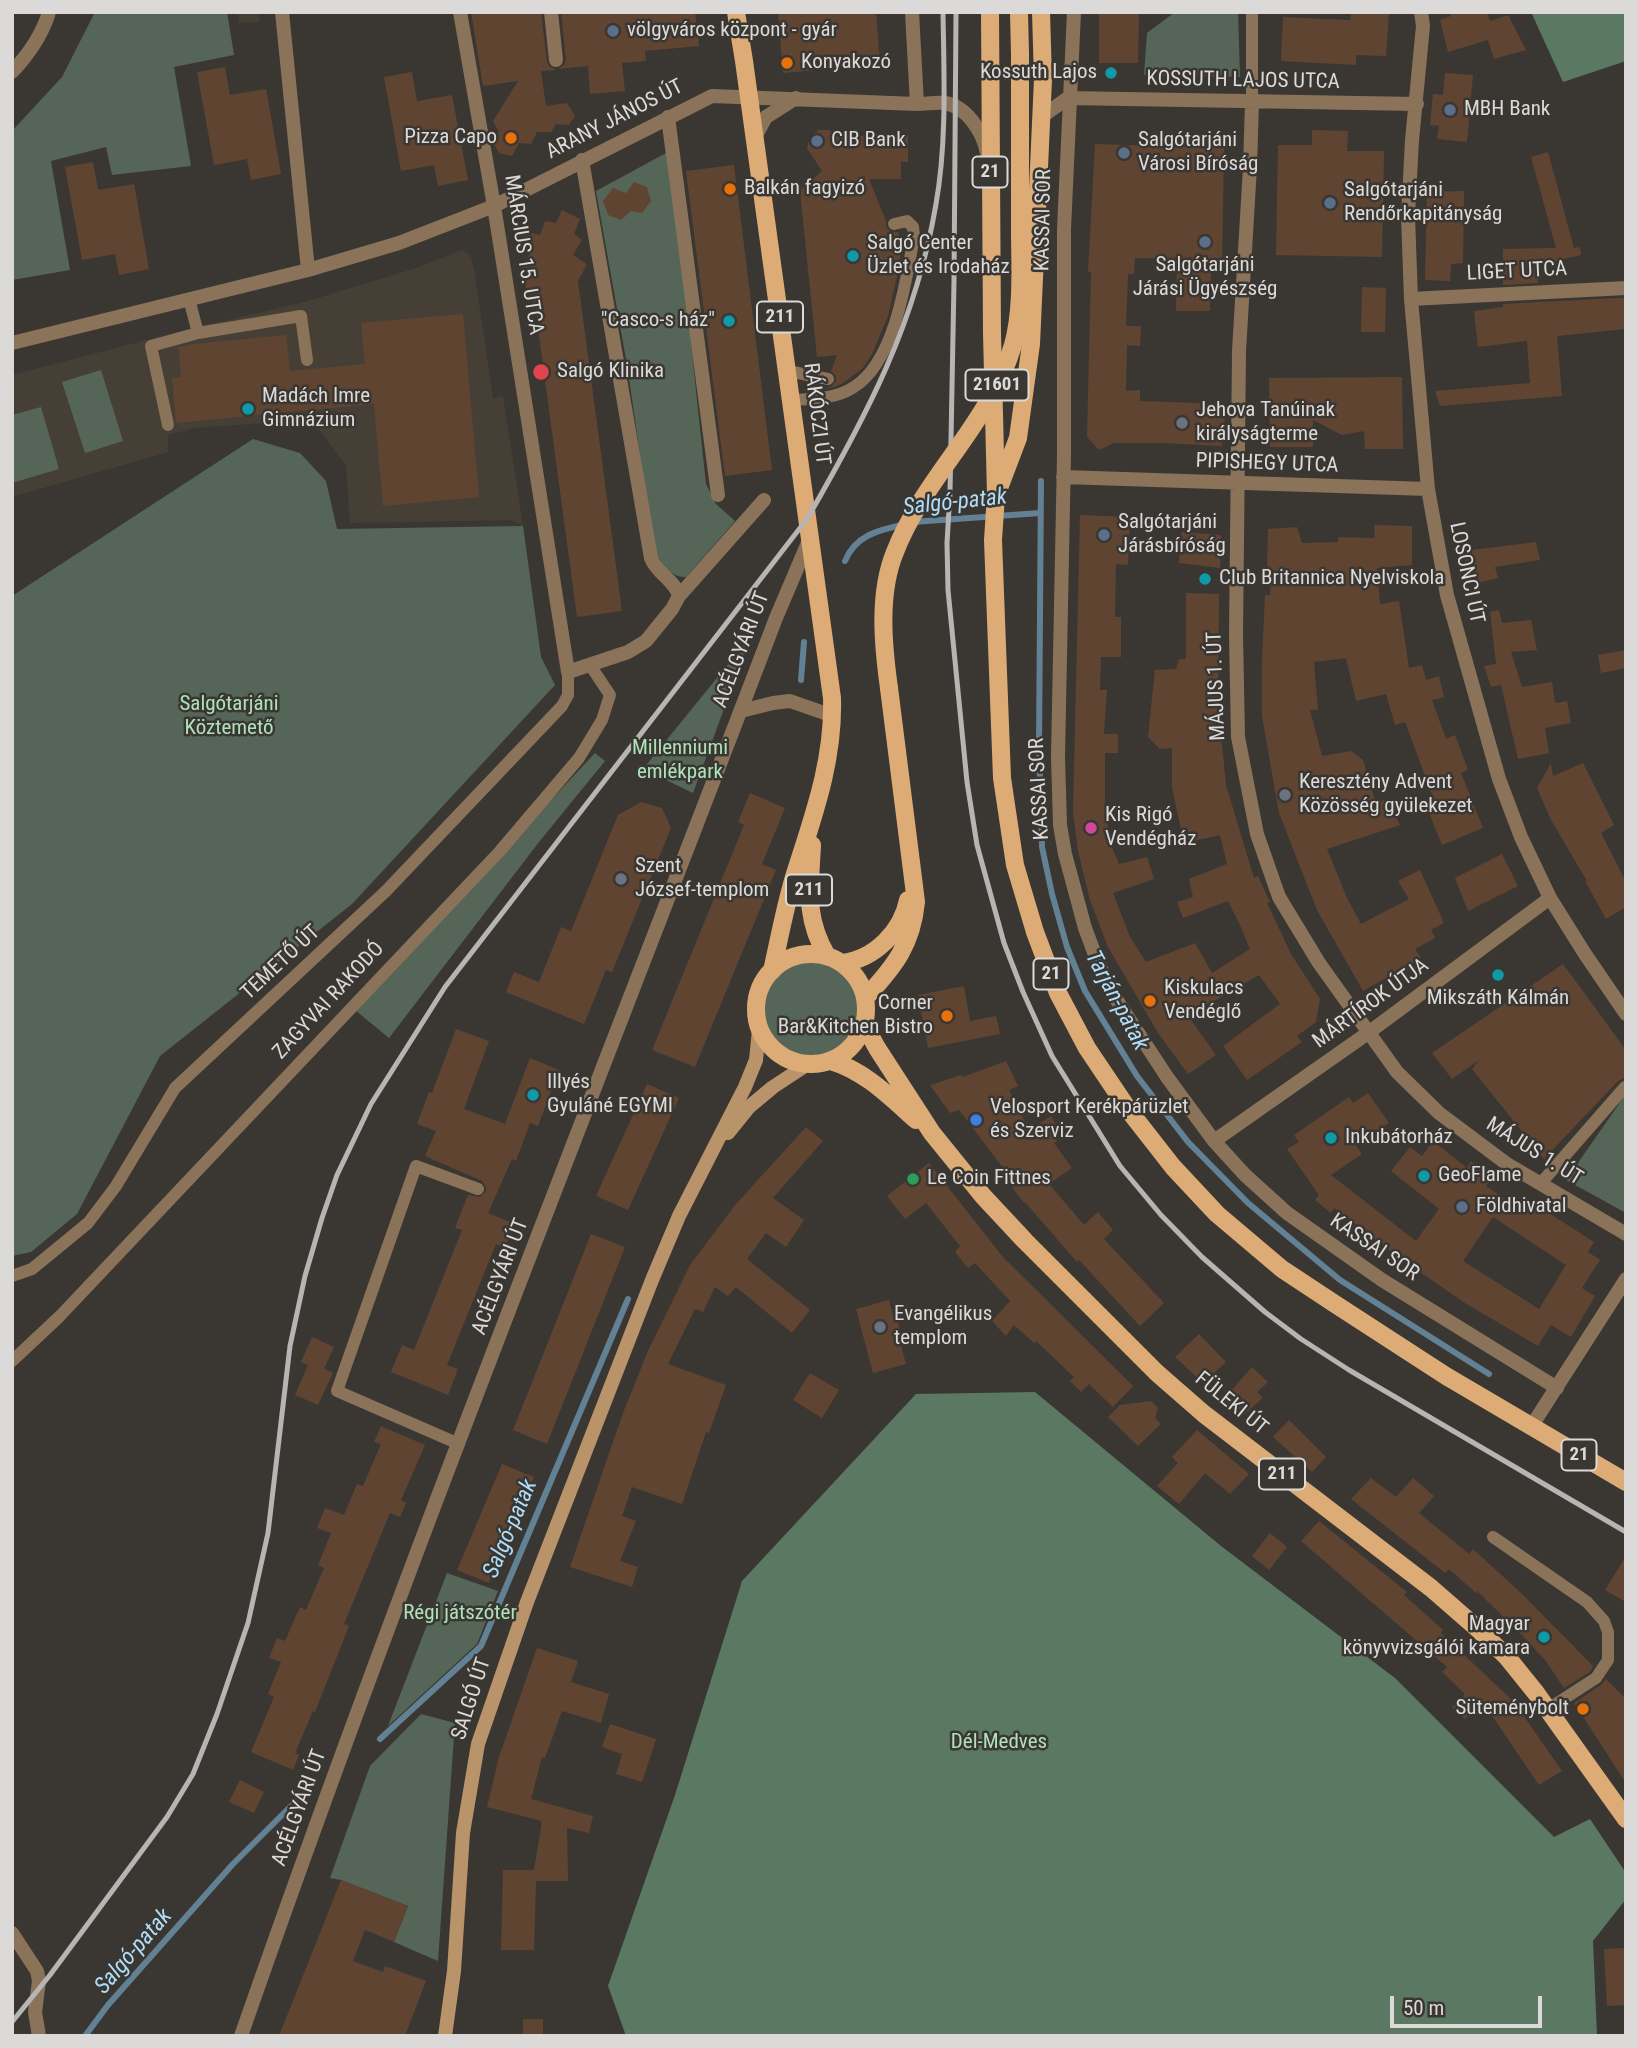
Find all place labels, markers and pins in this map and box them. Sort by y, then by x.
place label: völgyváros központ - gyár [627,18,837,44]
marker: völgyváros központ - gyár [605,23,621,39]
place label: Konyakozó [801,50,891,76]
marker: Konyakozó [779,55,795,71]
place label: Kossuth Lajos [980,60,1097,86]
marker: Kossuth Lajos [1103,65,1119,81]
place label: MBH Bank [1464,97,1550,123]
marker: MBH Bank [1442,102,1458,118]
place label: Pizza Capo [404,125,497,151]
place label: CIB Bank [831,128,906,154]
place label: Salgótarjáni Városi Bíróság [1138,128,1258,178]
marker: Pizza Capo [503,130,519,146]
marker: CIB Bank [809,133,825,149]
marker: Salgótarjáni Városi Bíróság [1116,145,1132,161]
place label: Balkán fagyizó [744,176,865,202]
place label: Salgótarjáni Rendőrkapitányság [1344,178,1502,228]
marker: Balkán fagyizó [722,181,738,197]
marker: Salgótarjáni Rendőrkapitányság [1322,195,1338,211]
place label: Salgó Center Üzlet és Irodaház [867,231,1010,281]
marker: Salgótarjáni Járási Ügyészség [1197,234,1213,250]
marker: Salgó Center Üzlet és Irodaház [845,248,861,264]
place label: Salgótarjáni Járási Ügyészség [1133,253,1277,303]
place label: "Casco-s ház" [601,308,715,334]
marker: "Casco-s ház" [721,313,737,329]
place label: Salgó Klinika [557,359,664,385]
marker: Salgó Klinika [531,362,551,382]
place label: Madách Imre Gimnázium [262,384,370,434]
place label: Jehova Tanúinak királyságterme [1196,398,1335,448]
marker: Madách Imre Gimnázium [240,401,256,417]
marker: Jehova Tanúinak királyságterme [1174,415,1190,431]
place label: Salgótarjáni Járásbíróság [1118,510,1226,560]
marker: Salgótarjáni Járásbíróság [1096,527,1112,543]
place label: Club Britannica Nyelviskola [1219,566,1444,592]
marker: Club Britannica Nyelviskola [1197,571,1213,587]
place label: Keresztény Advent Közösség gyülekezet [1299,770,1472,820]
marker: Keresztény Advent Közösség gyülekezet [1277,787,1293,803]
place label: Kis Rigó Vendégház [1105,803,1196,853]
marker: Kis Rigó Vendégház [1083,820,1099,836]
place label: Szent József-templom [635,854,769,904]
marker: Szent József-templom [613,871,629,887]
marker: Mikszáth Kálmán [1490,967,1506,983]
place label: Kiskulacs Vendéglő [1164,976,1244,1026]
place label: Mikszáth Kálmán [1427,986,1569,1012]
place label: Corner Bar&Kitchen Bistro [778,991,933,1041]
marker: Kiskulacs Vendéglő [1142,993,1158,1009]
marker: Corner Bar&Kitchen Bistro [939,1008,955,1024]
place label: Illyés Gyuláné EGYMI [547,1070,673,1120]
marker: Illyés Gyuláné EGYMI [525,1087,541,1103]
place label: Velosport Kerékpárüzlet és Szerviz [990,1095,1189,1145]
marker: Velosport Kerékpárüzlet és Szerviz [968,1112,984,1128]
place label: Inkubátorház [1345,1125,1453,1151]
marker: Inkubátorház [1323,1130,1339,1146]
place label: GeoFlame [1438,1163,1521,1189]
place label: Le Coin Fittnes [927,1166,1051,1192]
marker: GeoFlame [1416,1168,1432,1184]
marker: Le Coin Fittnes [905,1171,921,1187]
place label: Földhivatal [1476,1194,1567,1220]
marker: Földhivatal [1454,1199,1470,1215]
place label: Evangélikus templom [894,1302,992,1352]
marker: Evangélikus templom [872,1319,888,1335]
place label: Magyar könyvvizsgálói kamara [1343,1612,1530,1662]
marker: Magyar könyvvizsgálói kamara [1536,1629,1552,1645]
place label: Süteménybolt [1455,1696,1569,1722]
marker: Süteménybolt [1575,1701,1591,1717]

